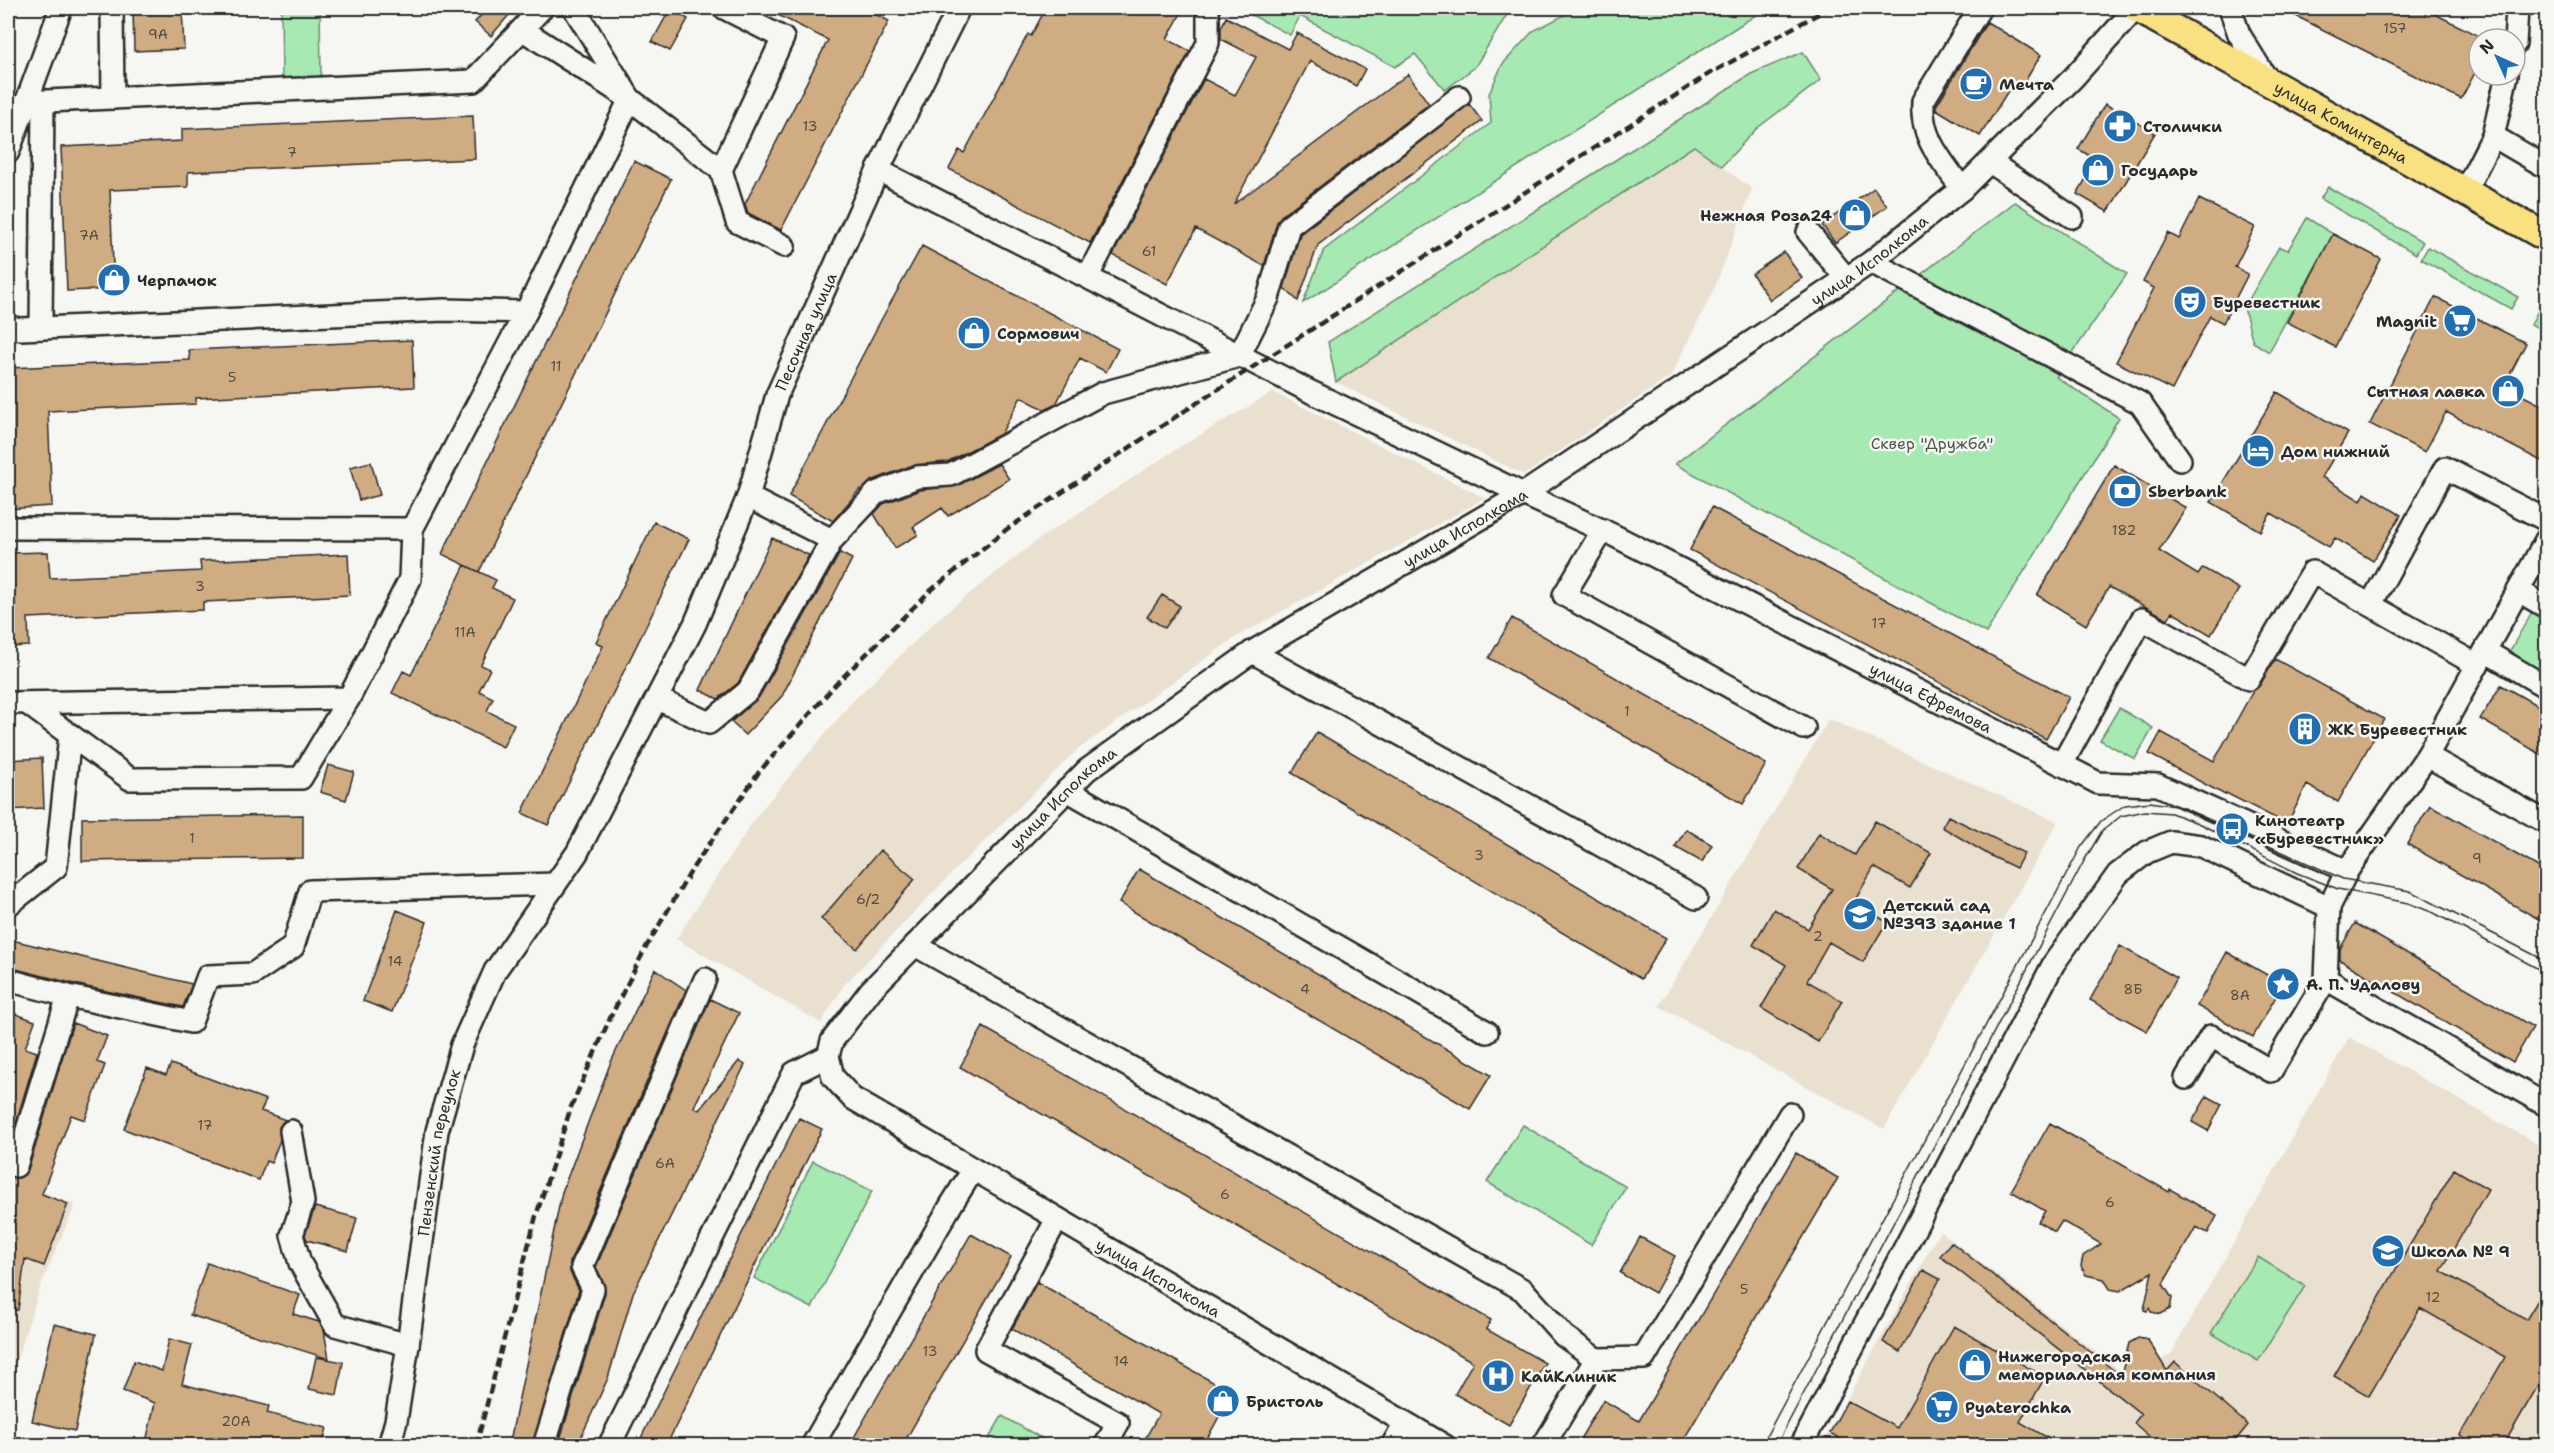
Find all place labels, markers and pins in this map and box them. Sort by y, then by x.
cafe icon: Мечта [1958,66,1994,102]
place label: Мечта [1999,74,2054,95]
pharmacy icon: Столички [2102,108,2138,144]
place label: Столички [2143,116,2222,137]
shop icon: Государь [2080,152,2116,188]
place label: Государь [2121,160,2198,181]
shop icon: Нежная Роза24 [1837,197,1873,233]
place label: Нежная Роза24 [1700,205,1832,226]
shop icon: Черпачок [96,262,132,298]
place label: Черпачок [137,270,217,291]
theatre icon: Буревестник [2172,284,2208,320]
place label: Буревестник [2213,292,2320,313]
supermarket icon: Magnit [2442,303,2478,339]
place label: Magnit [2376,311,2437,332]
shop icon: Сормович [956,315,992,351]
place label: Сормович [997,323,1080,344]
shop icon: Сытная лавка [2490,373,2526,409]
place label: Сытная лавка [2367,381,2485,402]
hotel icon: Дом нижний [2240,433,2276,469]
place label: Дом нижний [2281,441,2390,462]
bank icon: Sberbank [2107,473,2143,509]
place label: Sberbank [2148,481,2227,502]
building icon: ЖК Буревестник [2287,711,2323,747]
place label: ЖК Буревестник [2328,719,2467,740]
place label: Кинотеатр «Буревестник» [2255,810,2384,849]
bus stop icon: Кинотеатр «Буревестник» [2214,811,2250,847]
place label: Детский сад №393 здание 1 [1883,895,2016,934]
school or university icon: Детский сад №393 здание 1 [1842,896,1878,932]
place icon: А. П. Удалову [2265,966,2301,1002]
place label: А. П. Удалову [2306,974,2420,995]
school or university icon: Школа № 9 [2370,1233,2406,1269]
place label: Школа № 9 [2411,1241,2510,1262]
place label: Нижегородская мемориальная компания [1998,1346,2216,1385]
shop icon: Нижегородская мемориальная компания [1957,1347,1993,1383]
hospital icon: КайКлиник [1480,1358,1516,1394]
place label: КайКлиник [1521,1366,1616,1387]
shop icon: Бристоль [1205,1383,1241,1419]
supermarket icon: Pyaterochka [1924,1389,1960,1425]
place label: Бристоль [1246,1391,1324,1412]
place label: Pyaterochka [1965,1397,2071,1418]

